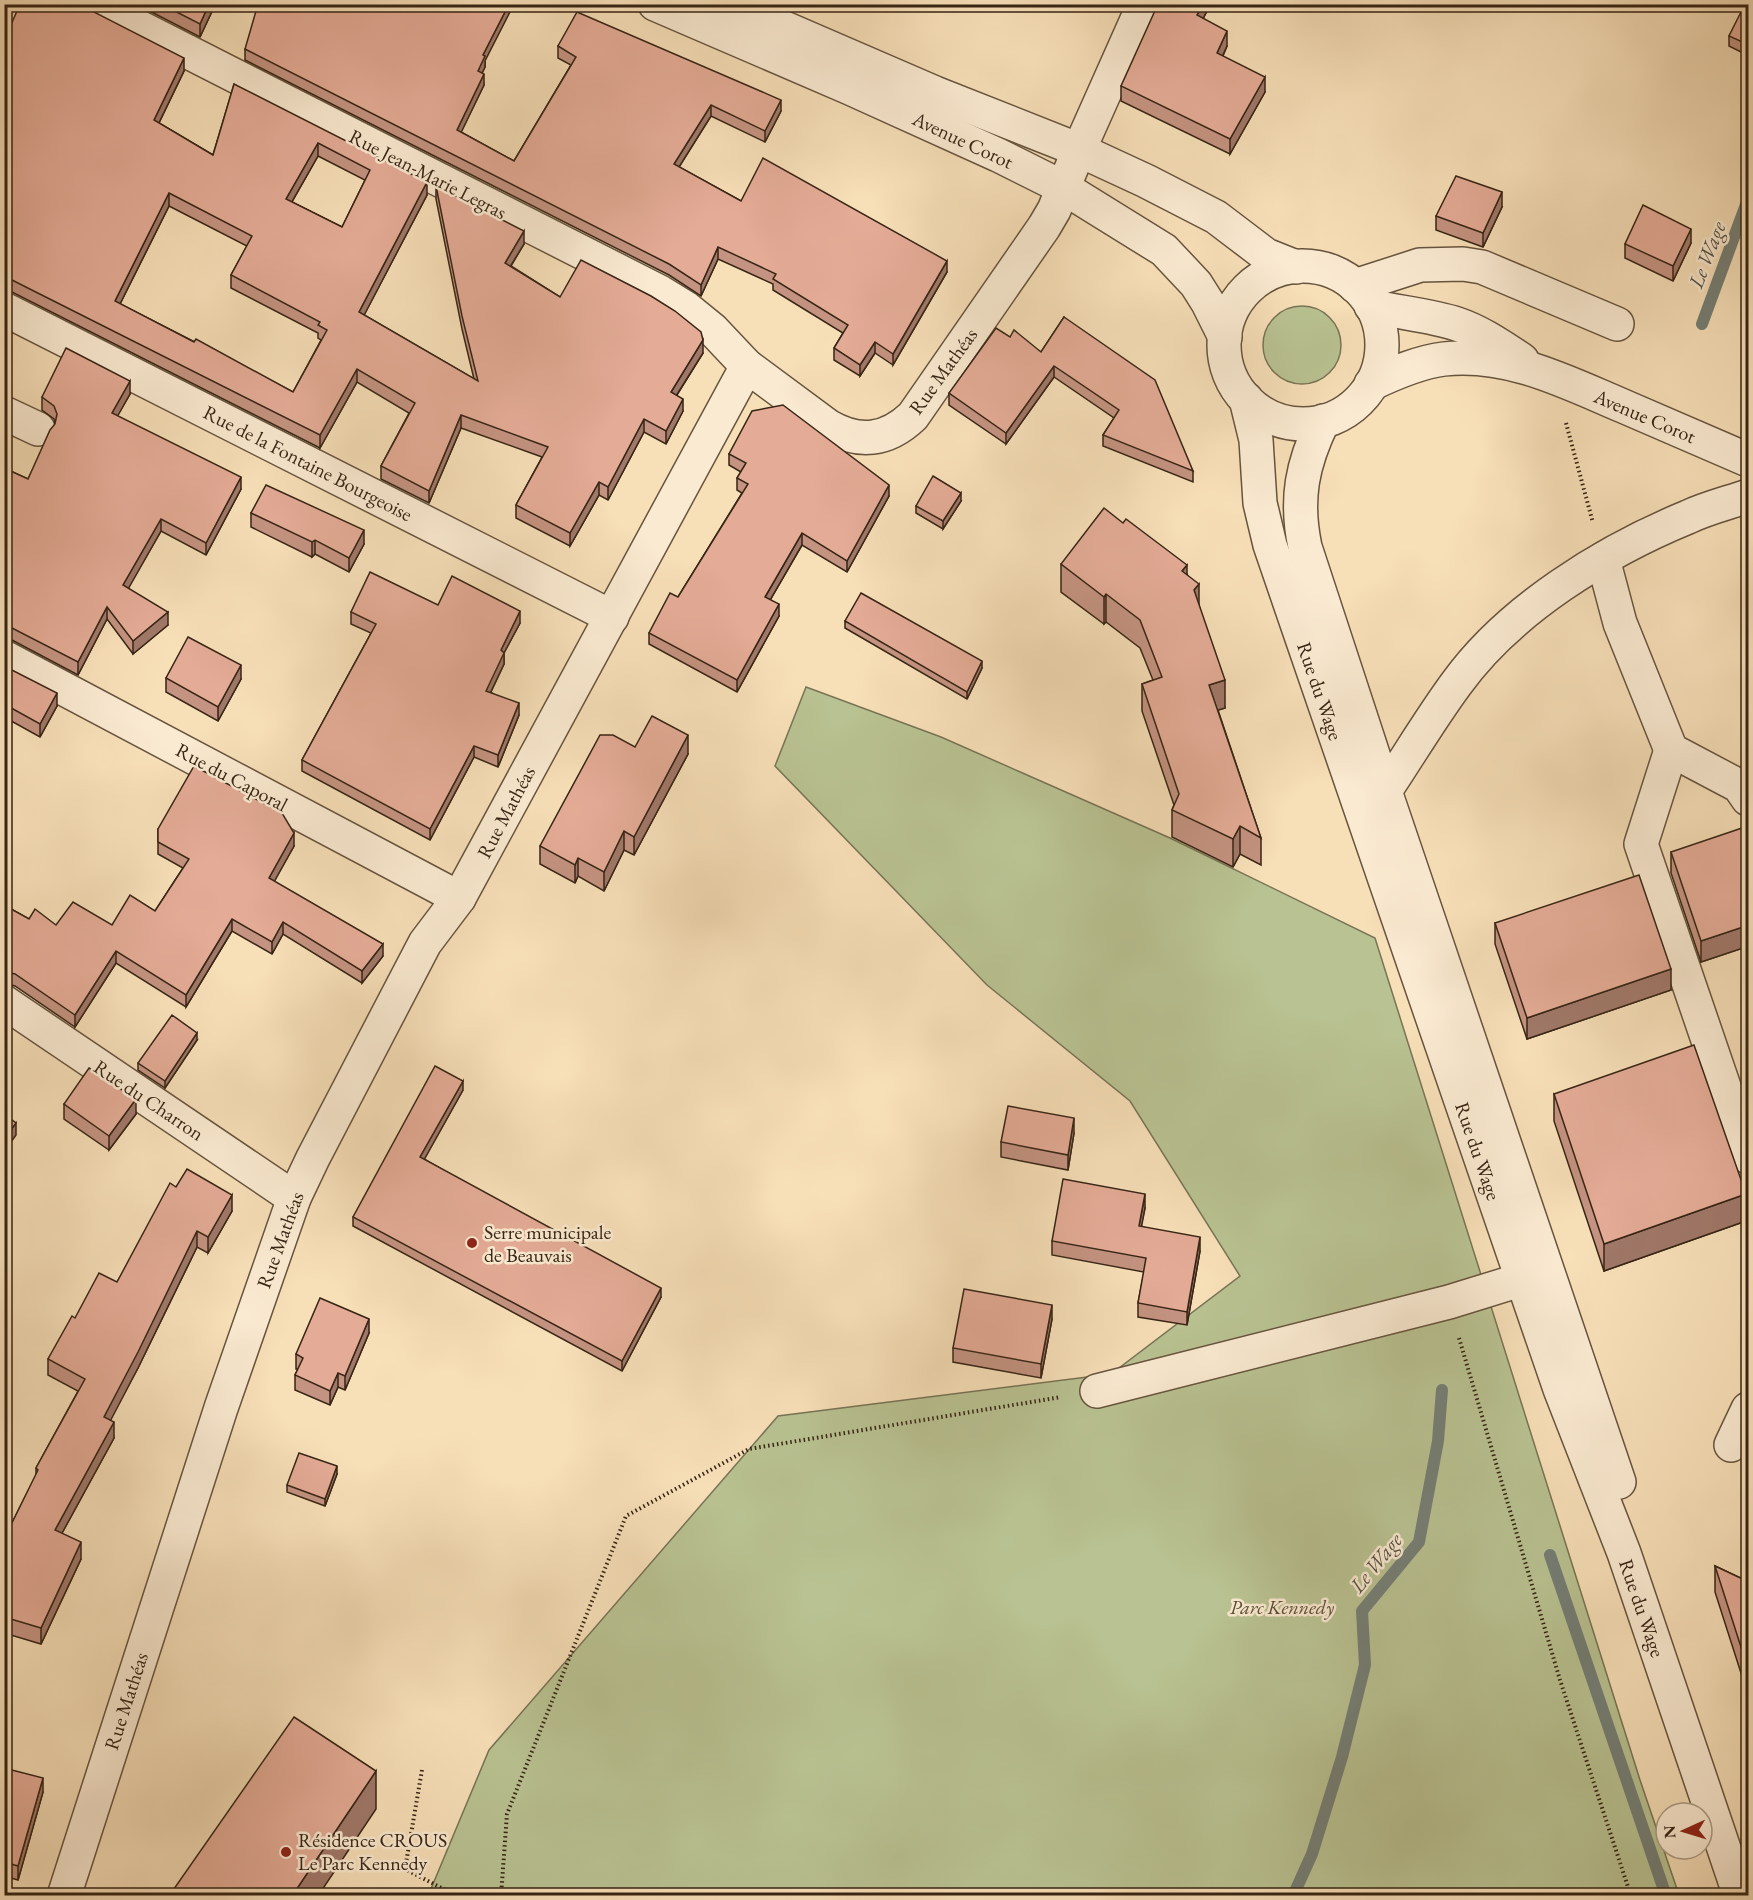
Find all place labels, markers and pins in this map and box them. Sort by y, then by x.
place label: Serre municipale de Beauvais [484,1219,612,1268]
marker: Serre municipale de Beauvais [465,1236,479,1250]
place label: Résidence CROUS Le Parc Kennedy [298,1827,447,1876]
marker: Résidence CROUS Le Parc Kennedy [279,1845,293,1859]

